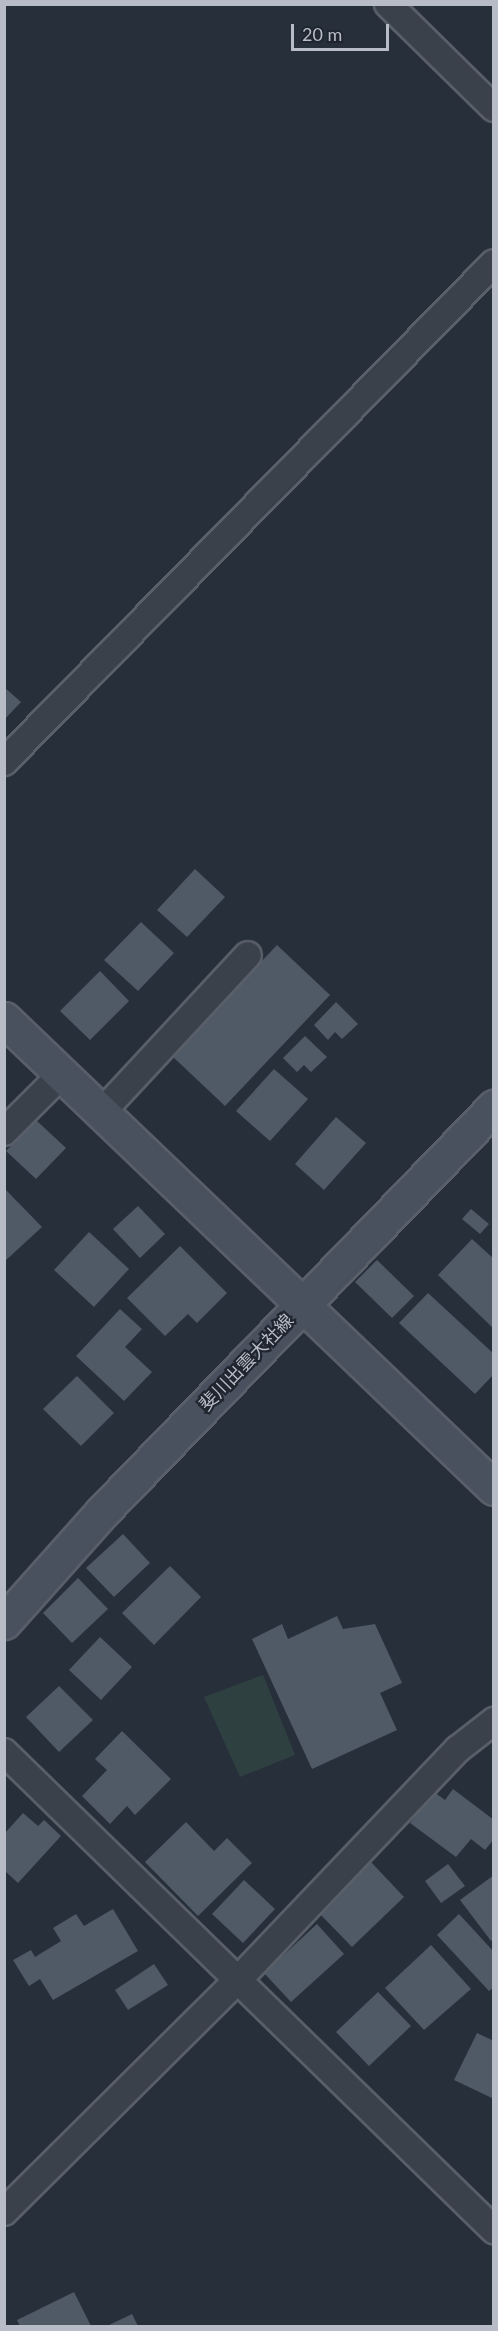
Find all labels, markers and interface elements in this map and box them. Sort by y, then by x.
scale bar [294,12,392,50]
text: 20 m [302,23,342,45]
street label: 斐川出雲大社線 [194,1309,298,1415]

